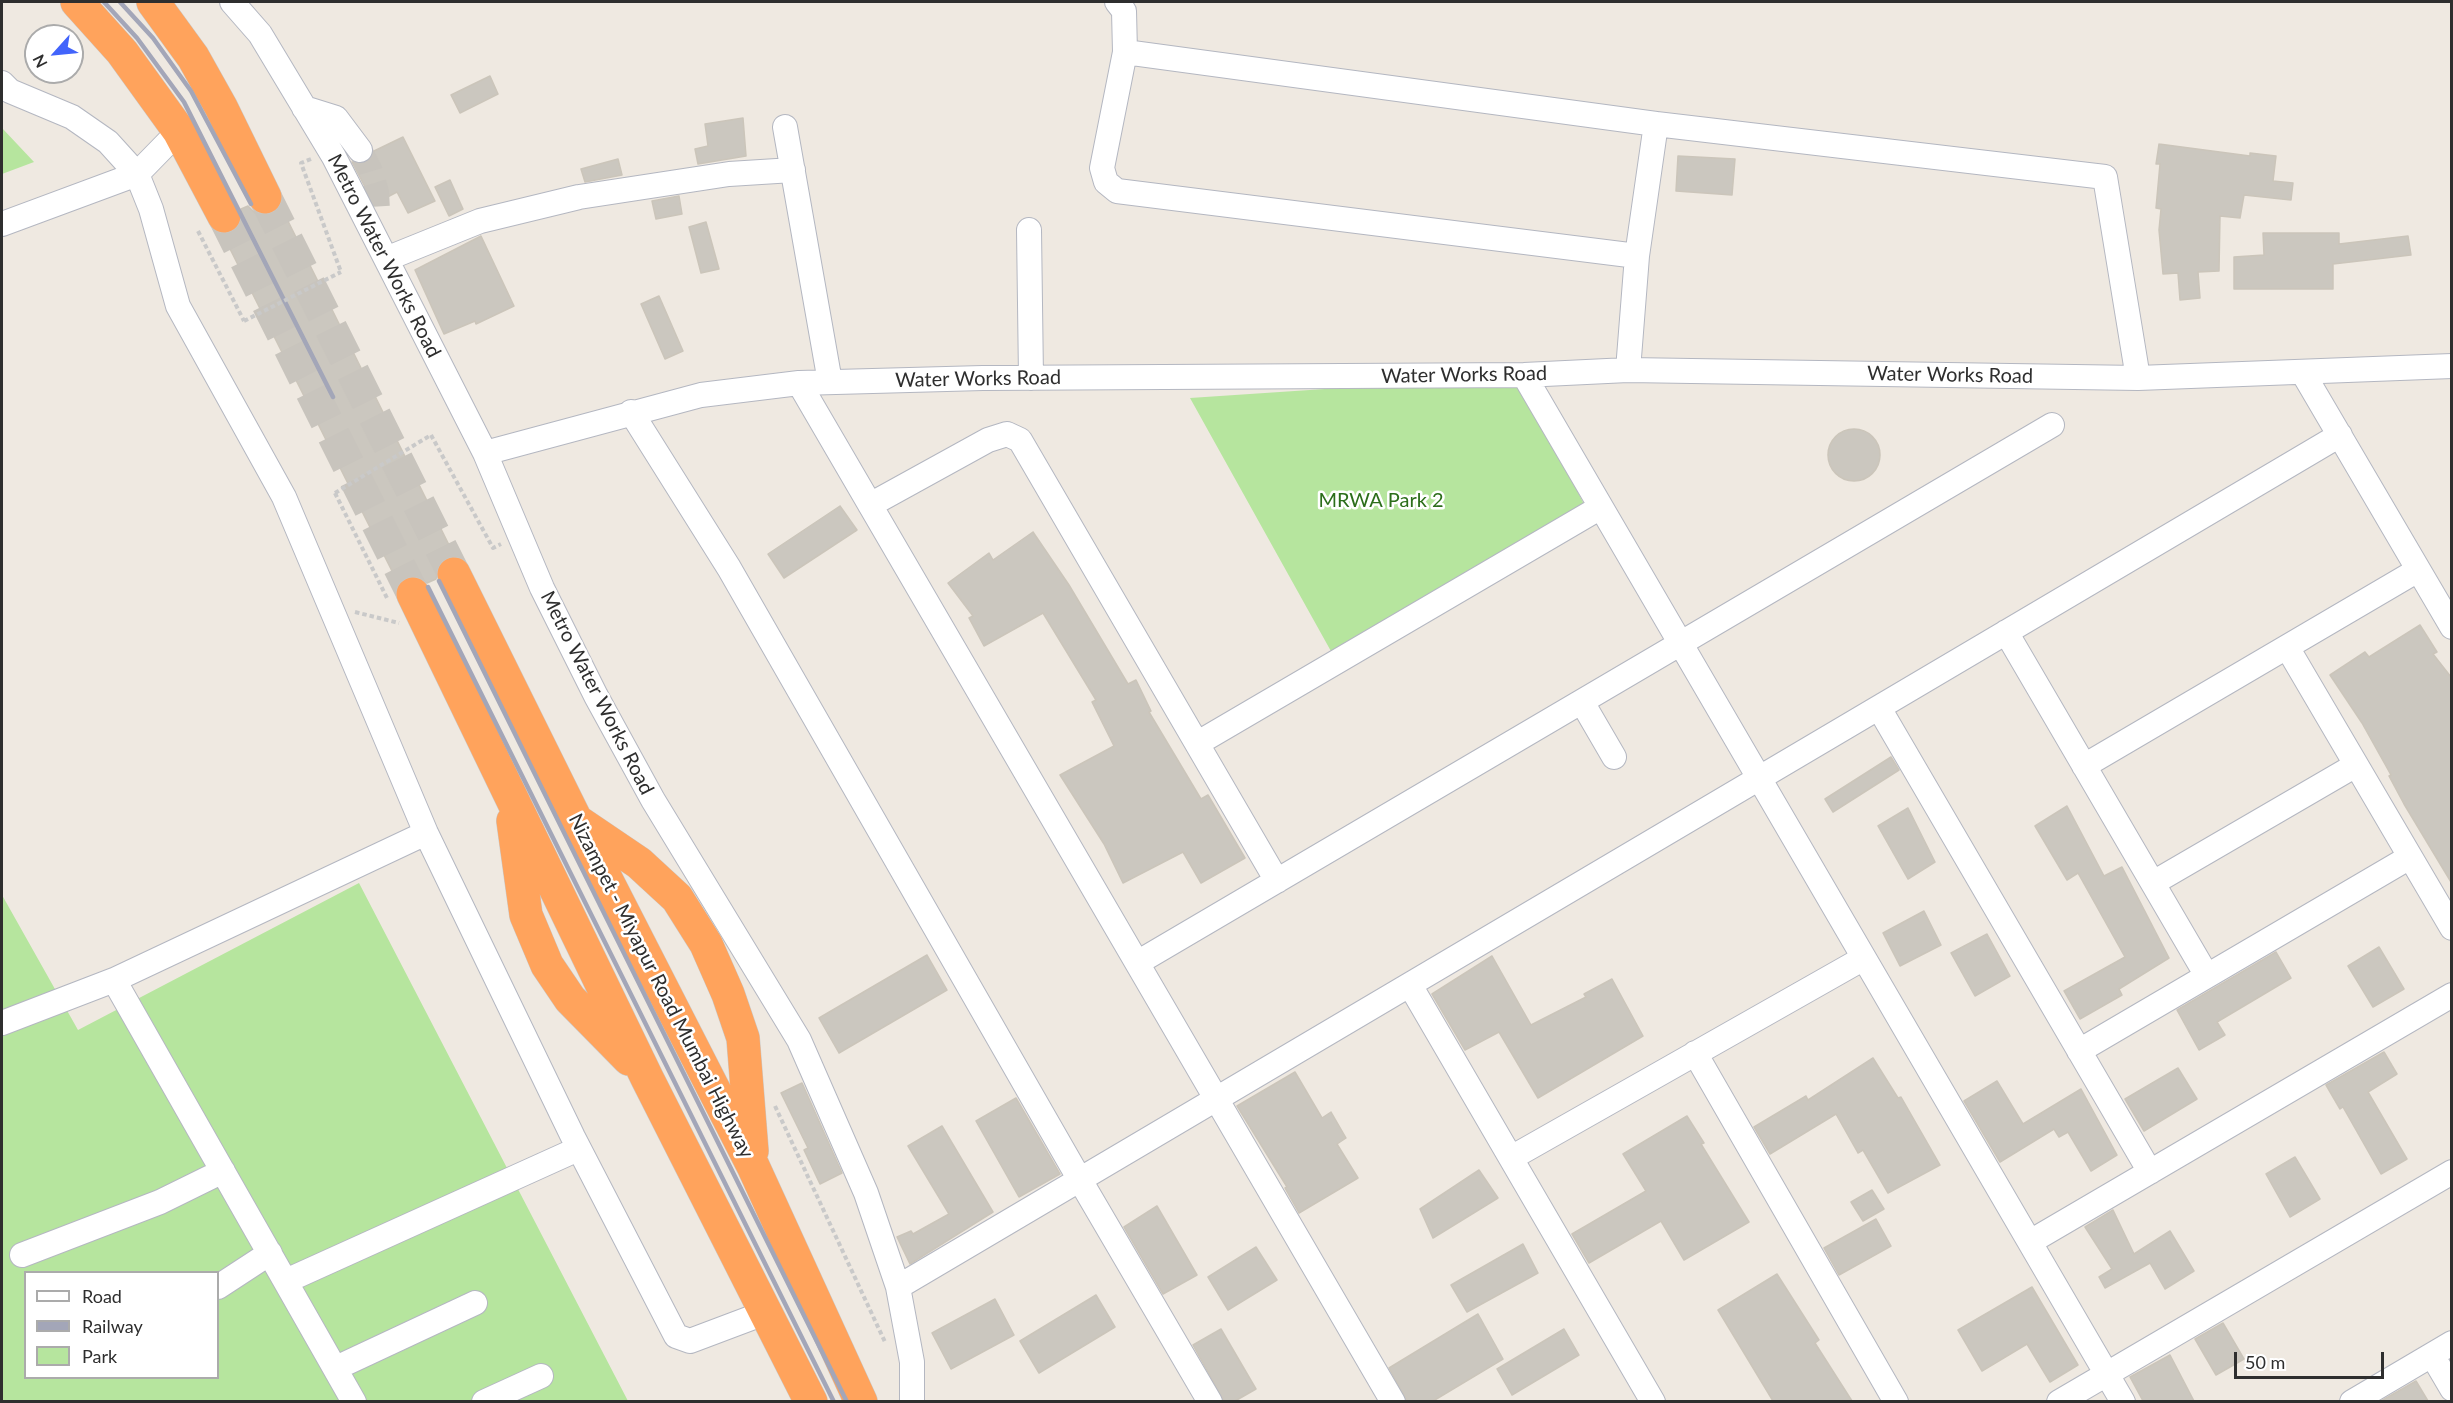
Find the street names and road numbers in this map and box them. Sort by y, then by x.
street label: Metro Water Works Road [322,150,446,362]
street label: Water Works Road [1381,362,1547,388]
street label: Water Works Road [1867,362,2033,388]
street label: Water Works Road [895,366,1061,392]
street label: Metro Water Works Road [535,587,659,799]
street label: Nizampet - Miyapur Road Mumbai Highway [563,810,759,1162]

